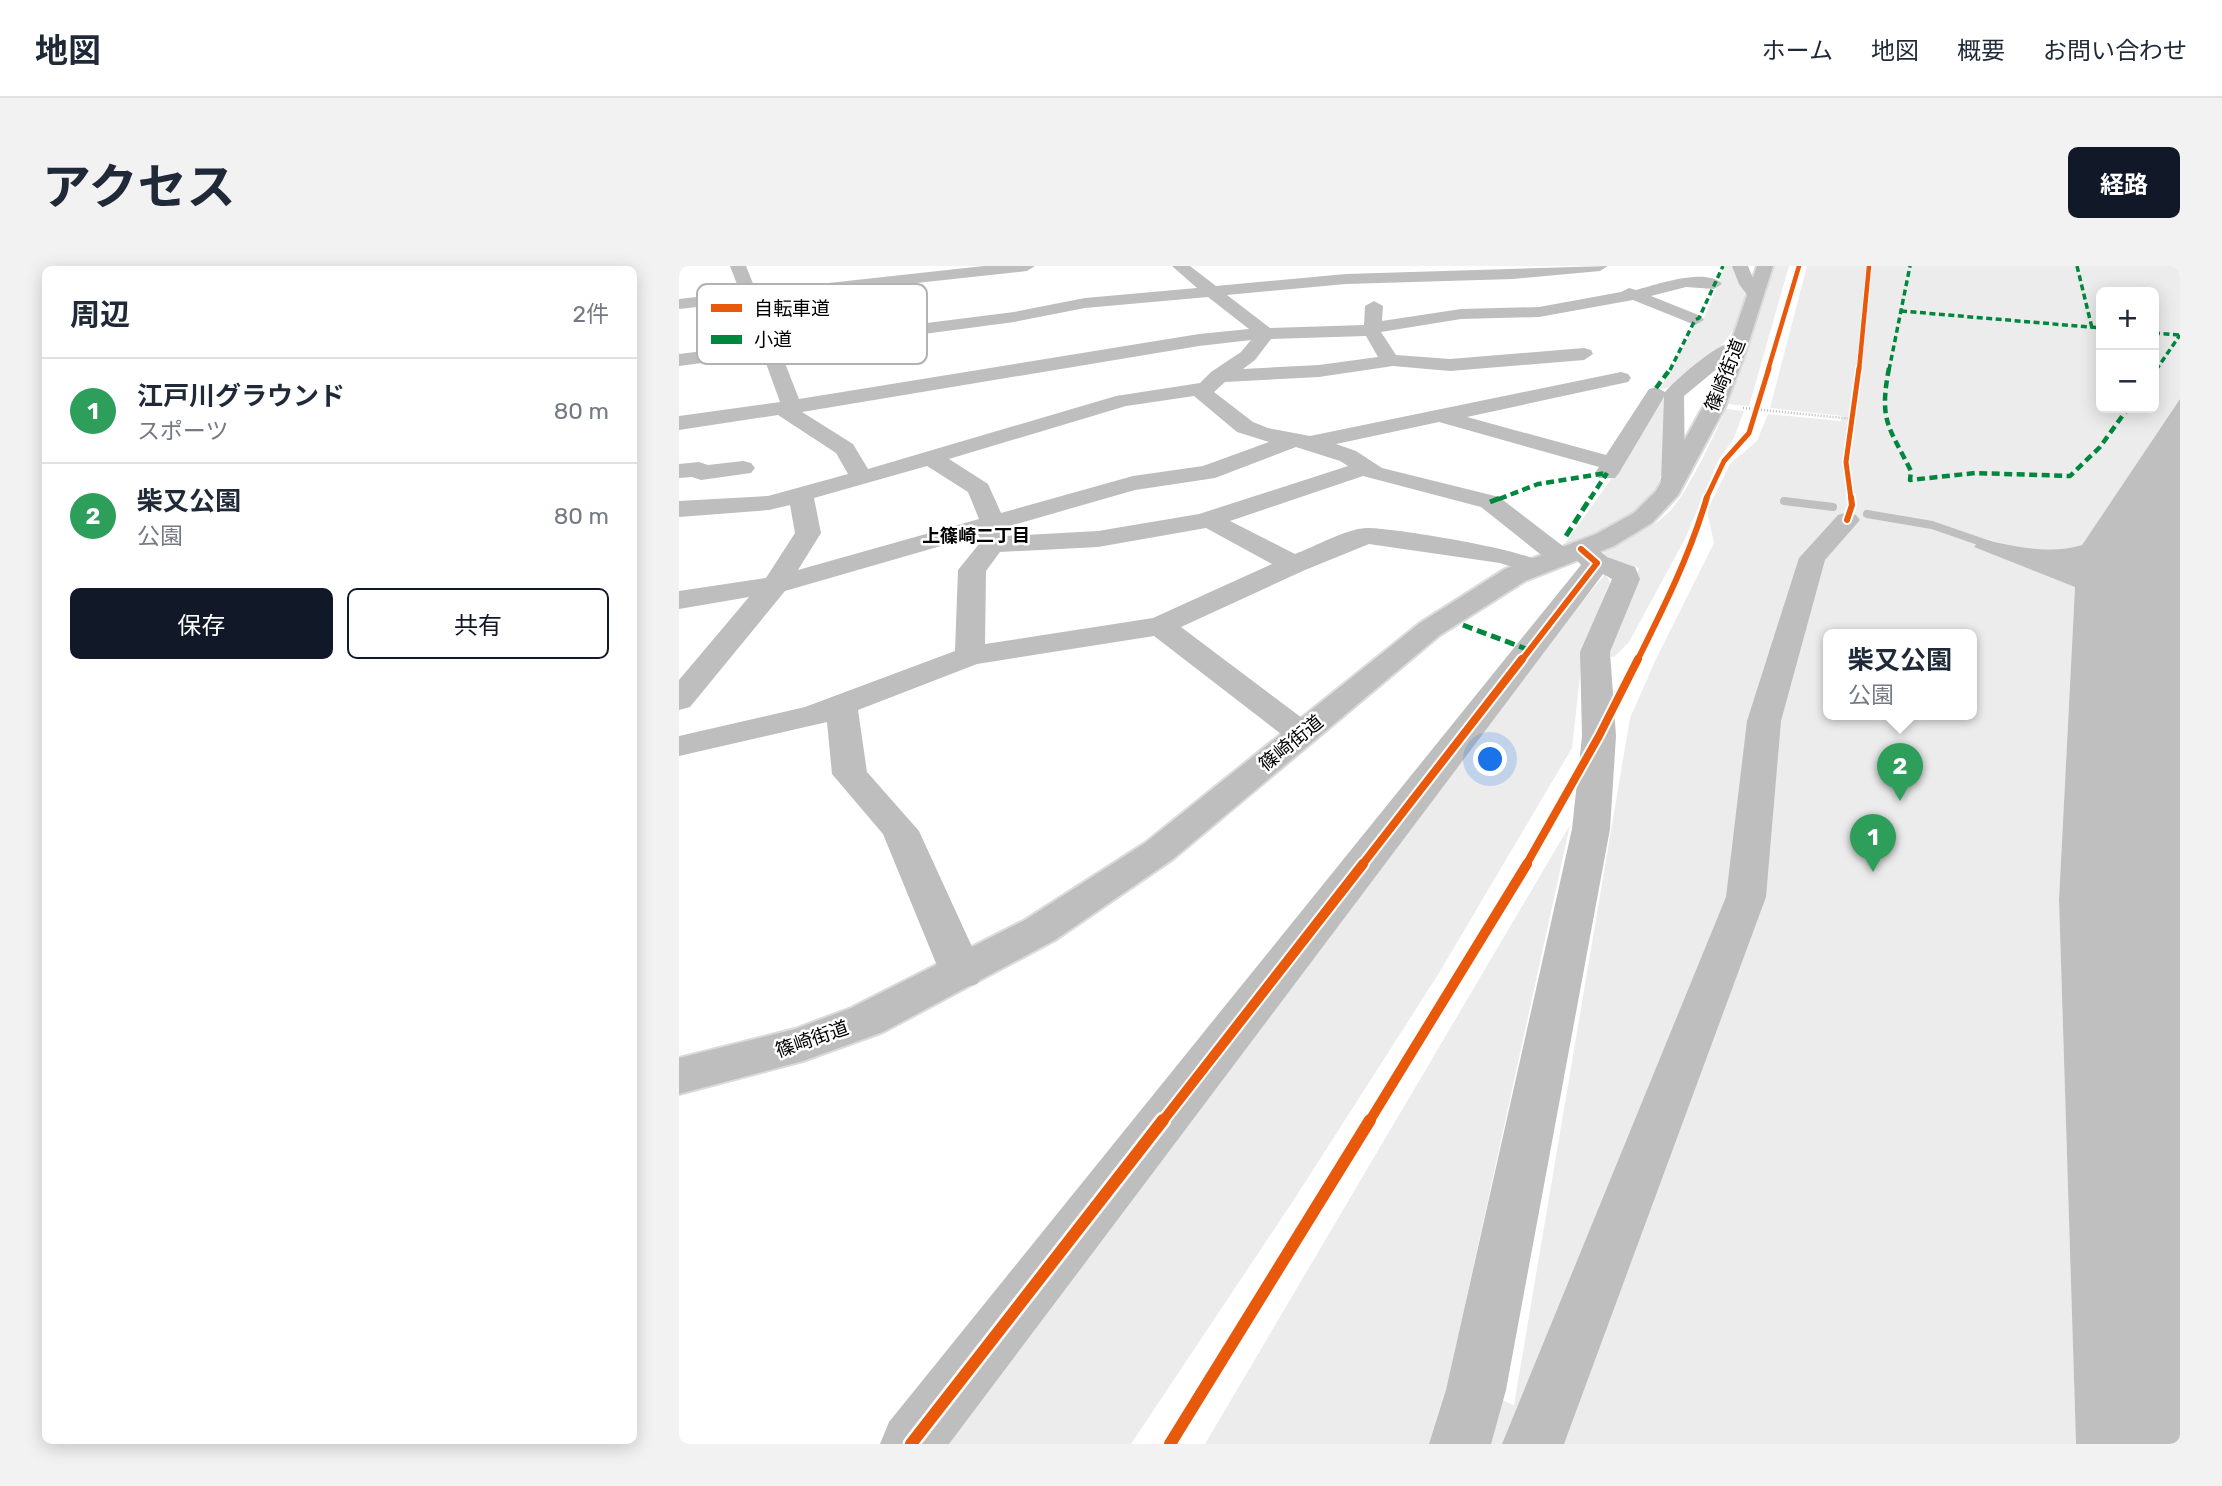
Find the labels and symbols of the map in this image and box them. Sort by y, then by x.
legend [697,284,927,364]
text: 自転車道 [754,297,830,320]
text: 小道 [754,328,792,351]
street label: 篠崎街道 [1700,335,1750,415]
district label: 上篠崎二丁目 [922,525,1030,547]
street label: 篠崎街道 [1254,710,1328,776]
your location [1473,742,1507,776]
pin: 2 [1877,743,1923,801]
pin: 1 [1850,814,1896,872]
street label: 篠崎街道 [772,1016,852,1062]

